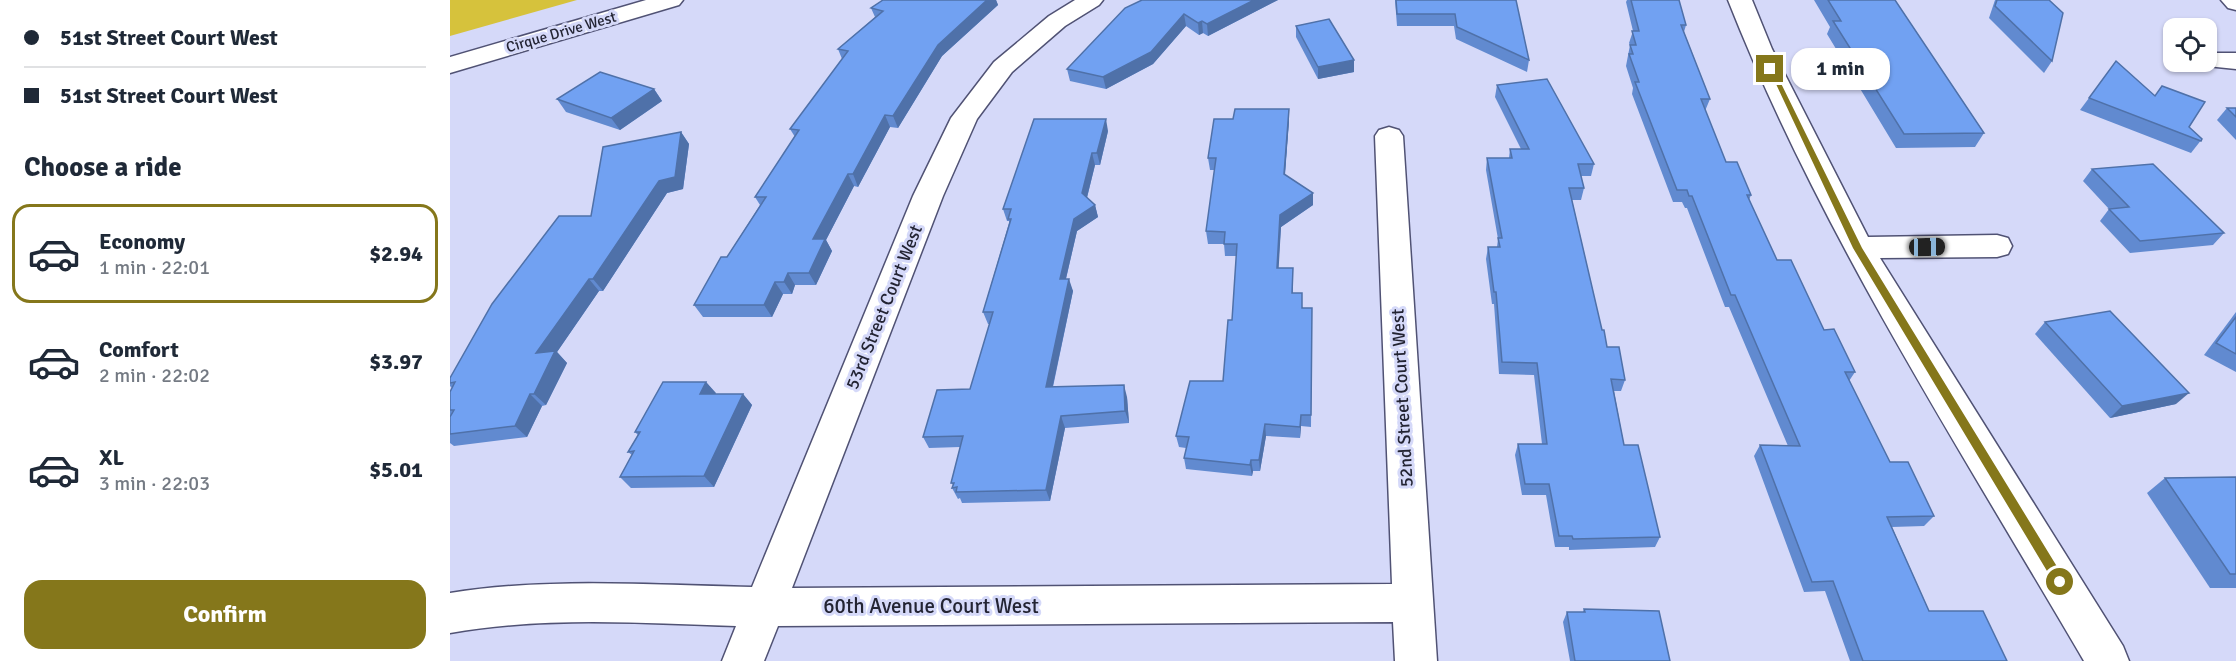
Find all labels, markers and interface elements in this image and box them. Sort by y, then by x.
street label: Cirque Drive West [504,8,618,56]
map controls [2163,18,2217,72]
button: locate [2163,18,2217,72]
text: 51st Street Court West [60,24,278,51]
callout: 1 min [1791,48,1890,90]
route end [1756,55,1783,82]
text: 1 min [1816,56,1865,81]
text: 51st Street Court West [60,82,278,109]
text: Choose a ride [24,151,182,184]
street label: 53rd Street Court West [841,222,927,392]
icon: car [27,227,81,281]
text: Economy [99,228,185,255]
car [1909,238,1945,256]
text: $2.94 [369,240,423,267]
text: 1 min · 22:01 [99,255,210,280]
street label: 52nd Street Court West [1386,308,1418,488]
icon: car [27,335,81,389]
text: Comfort [99,336,179,363]
text: $3.97 [369,348,423,375]
text: 2 min · 22:02 [99,363,210,388]
icon: car [27,443,81,497]
text: XL [99,444,124,471]
text: $5.01 [369,456,423,483]
text: 3 min · 22:03 [99,471,210,496]
route start [2046,568,2073,595]
button: Confirm [24,580,426,649]
street label: 60th Avenue Court West [823,593,1039,619]

